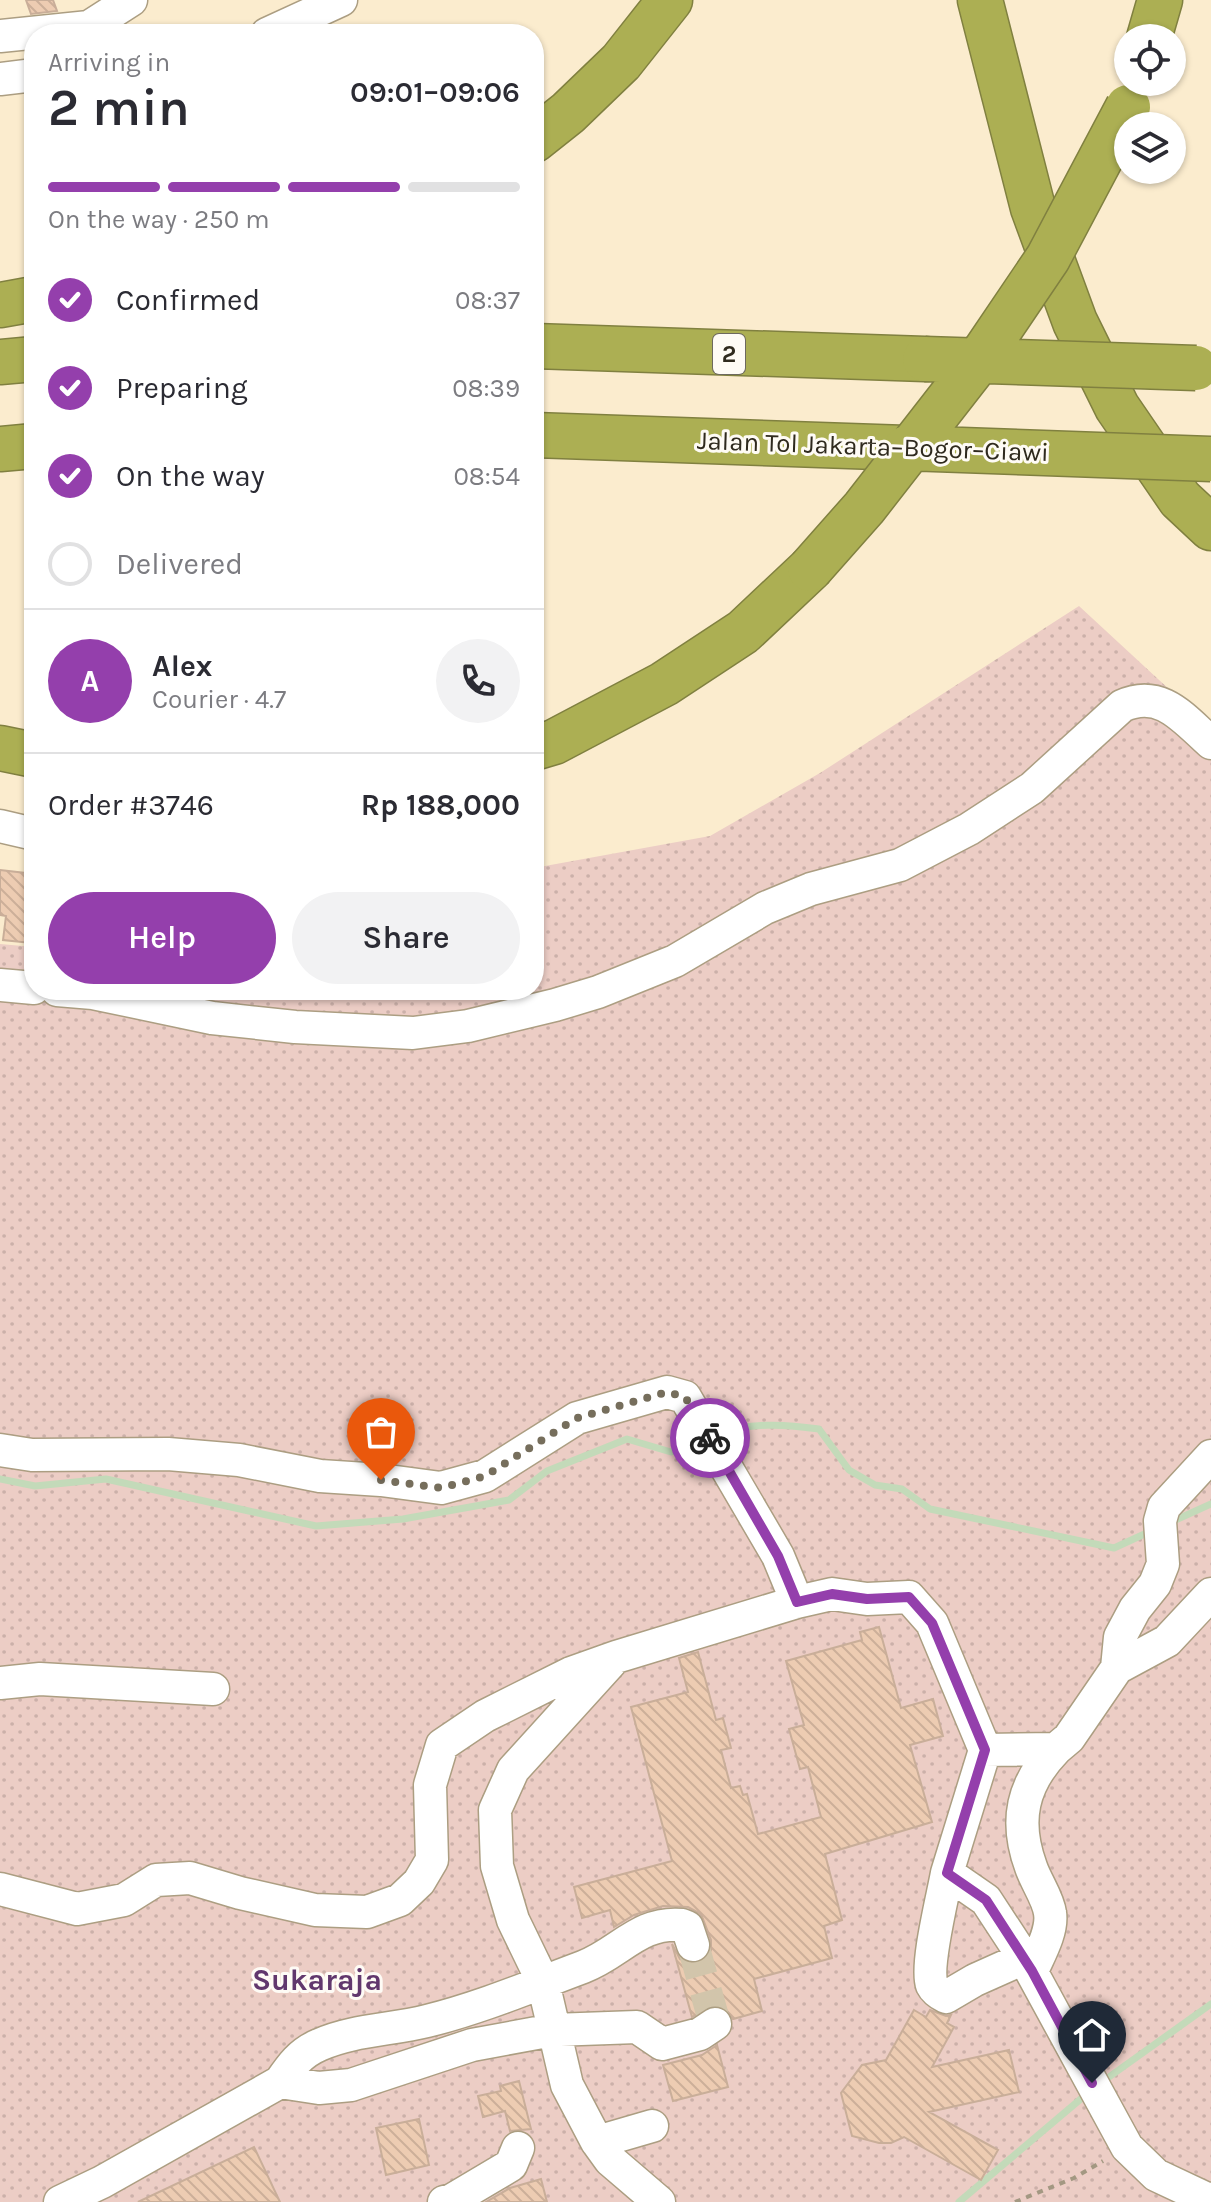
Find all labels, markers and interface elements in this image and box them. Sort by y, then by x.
map controls [1114,24,1186,184]
button: locate [1114,24,1186,96]
text: Arriving in [48,47,170,78]
text: 09:01–09:06 [350,74,520,110]
text: 2 min [48,77,190,138]
button: layers [1114,112,1186,184]
text: On the way · 250 m [48,204,270,235]
icon: check [48,278,92,322]
text: Confirmed [116,282,260,318]
text: 08:37 [455,285,520,316]
road number: 2 [713,334,745,374]
icon: check [48,366,92,410]
text: Preparing [116,370,248,406]
text: 08:39 [452,373,520,404]
street label: Jalan Tol Jakarta–Bogor–Ciawi [697,425,1049,468]
icon: check [48,454,92,498]
text: On the way [116,458,265,494]
text: 08:54 [453,461,520,492]
text: Delivered [116,546,243,582]
button: phone [436,639,520,723]
text: Alex [152,648,212,684]
text: A [81,663,99,699]
text: Courier · 4.7 [152,684,286,715]
text: Order #3746 [48,787,214,823]
text: Rp 188,000 [361,787,520,823]
button: Help [48,892,276,984]
button: Share [292,892,520,984]
pin [347,1398,415,1480]
courier [670,1398,750,1478]
icon: bag [359,1410,403,1454]
icon: bike [688,1416,732,1460]
district label: Sukaraja [252,1962,382,1998]
pin [1058,2001,1126,2083]
icon: home [1070,2013,1114,2057]

